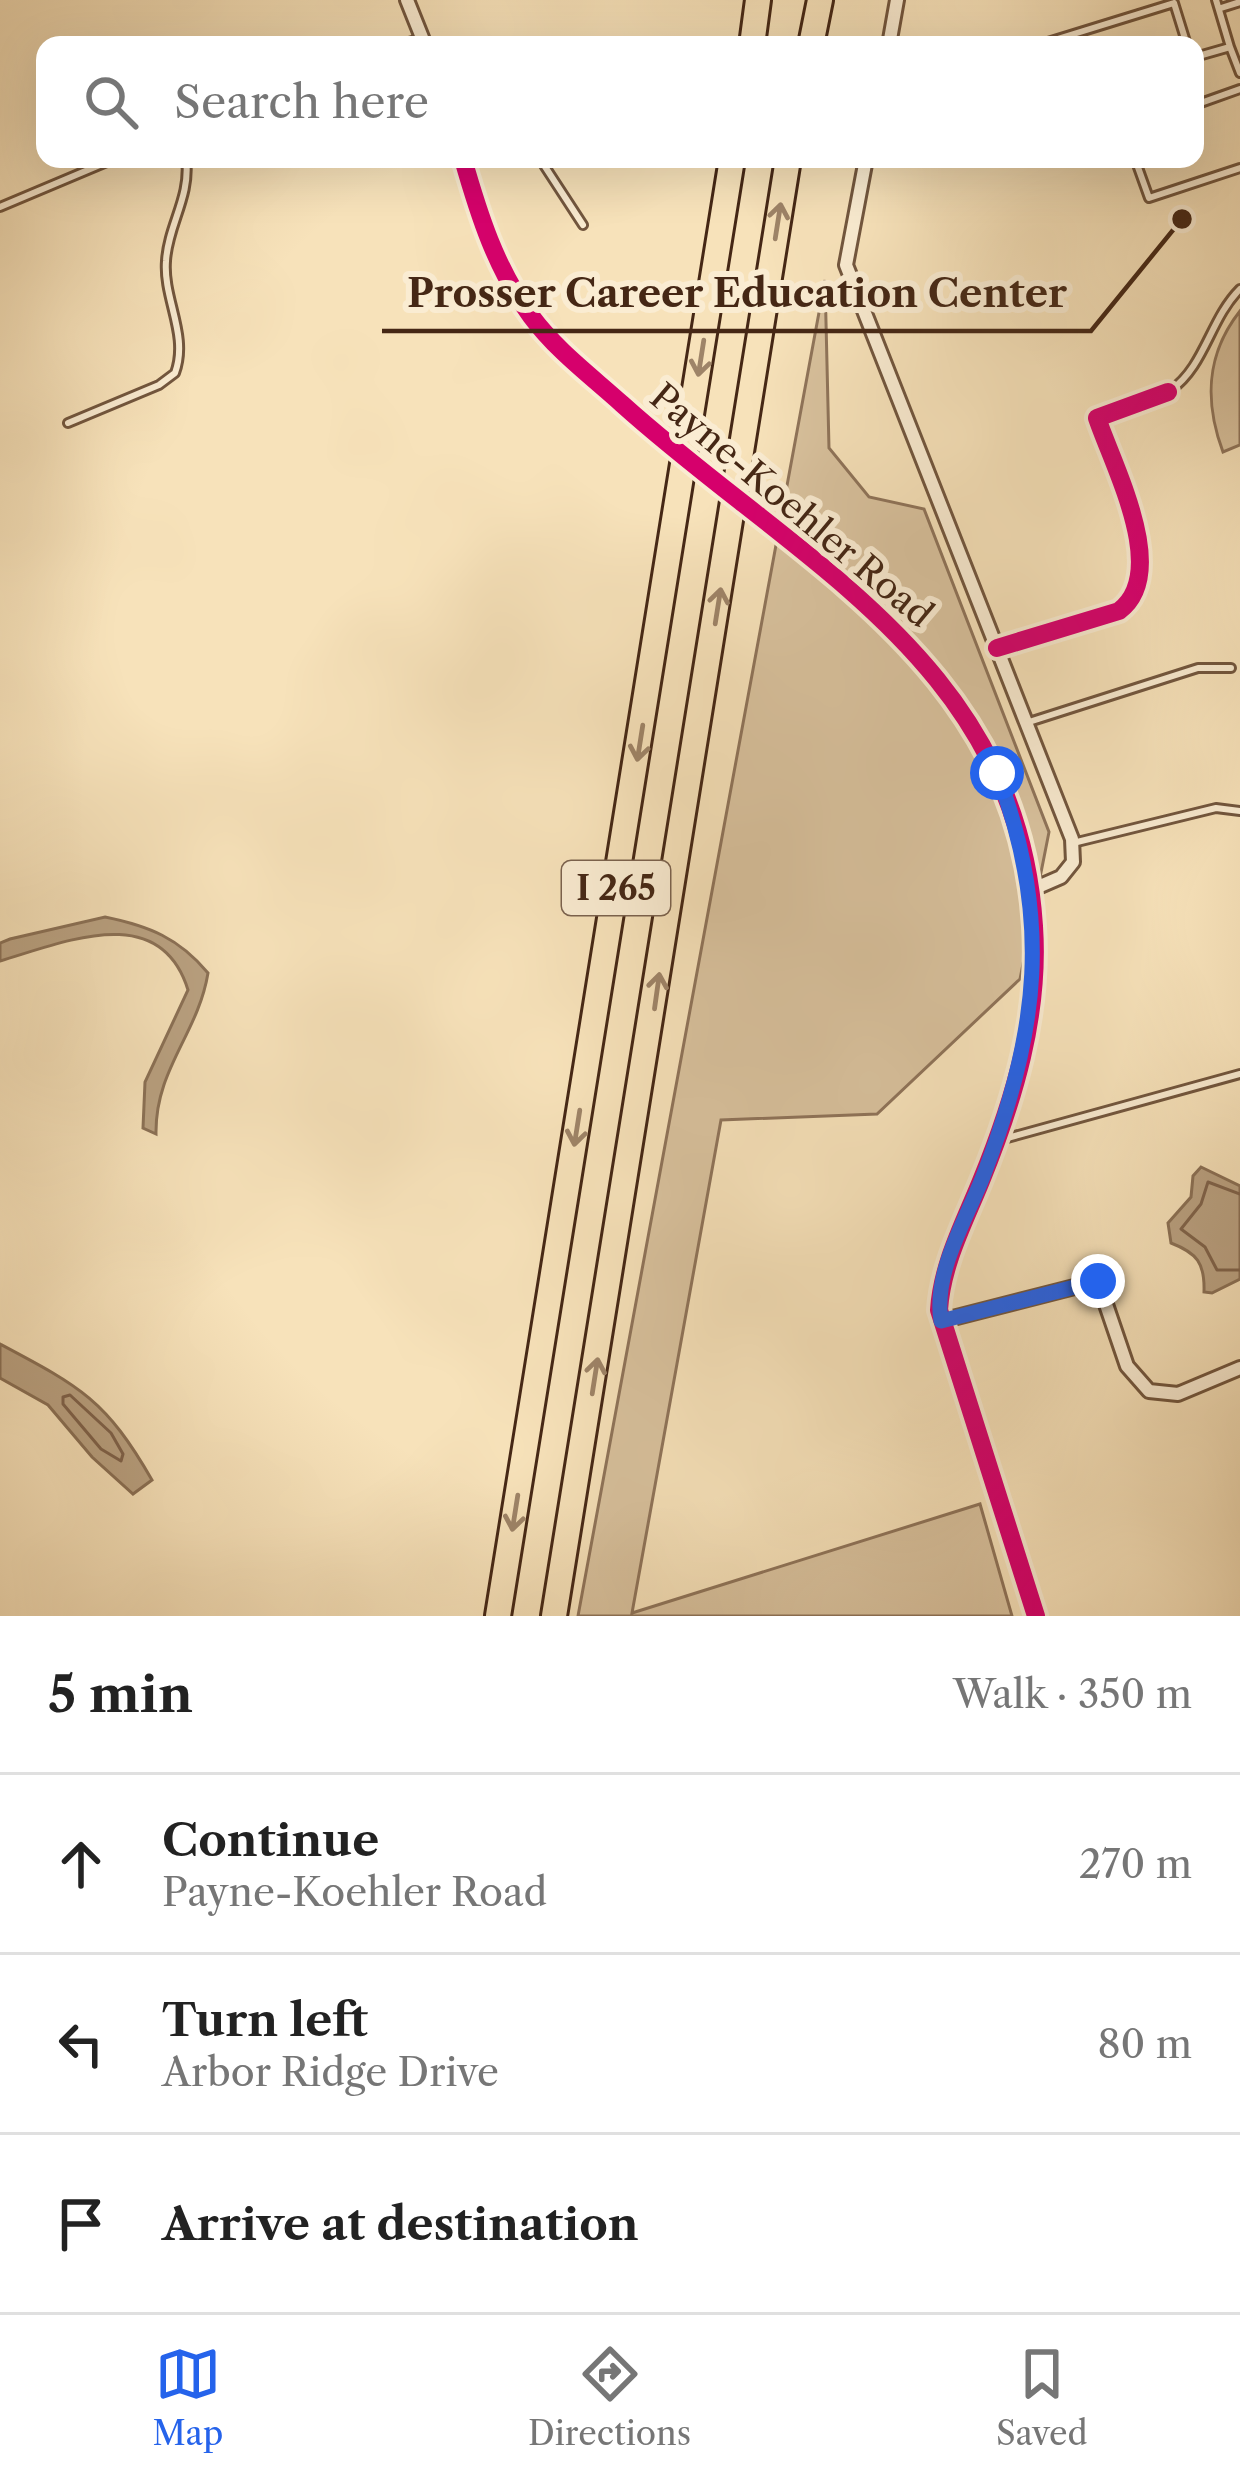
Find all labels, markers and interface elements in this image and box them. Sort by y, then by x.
search box [36,36,1204,168]
icon: search [78,69,144,135]
text: Search here [174,74,429,130]
one-way arrow [768,202,791,241]
callout: Prosser Career Education Center [382,256,1091,331]
text: Prosser Career Education Center [407,269,1067,317]
one-way arrow [689,337,712,376]
street label: Payne-Koehler Road [642,374,942,636]
one-way arrow [707,587,730,626]
one-way arrow [627,722,650,761]
route start [970,746,1024,800]
road number: I 265 [562,861,670,915]
one-way arrow [646,973,669,1012]
one-way arrow [565,1107,588,1146]
route end [1071,1254,1125,1308]
one-way arrow [585,1358,608,1397]
one-way arrow [503,1492,526,1531]
text: 5 min [48,1663,193,1725]
text: Walk · 350 m [953,1670,1192,1718]
text: Continue [162,1812,379,1868]
icon: ahead [48,1831,114,1897]
text: 270 m [1079,1840,1192,1888]
text: Payne-Koehler Road [162,1868,547,1916]
text: Turn left [162,1992,368,2048]
icon: left [48,2011,114,2077]
text: 80 m [1097,2020,1192,2068]
text: Arbor Ridge Drive [162,2048,499,2096]
icon: arrive [48,2191,114,2257]
text: Arrive at destination [162,2196,639,2252]
tab: Map [152,2341,223,2454]
tab: Directions [528,2341,691,2454]
tab: Saved [996,2341,1088,2454]

